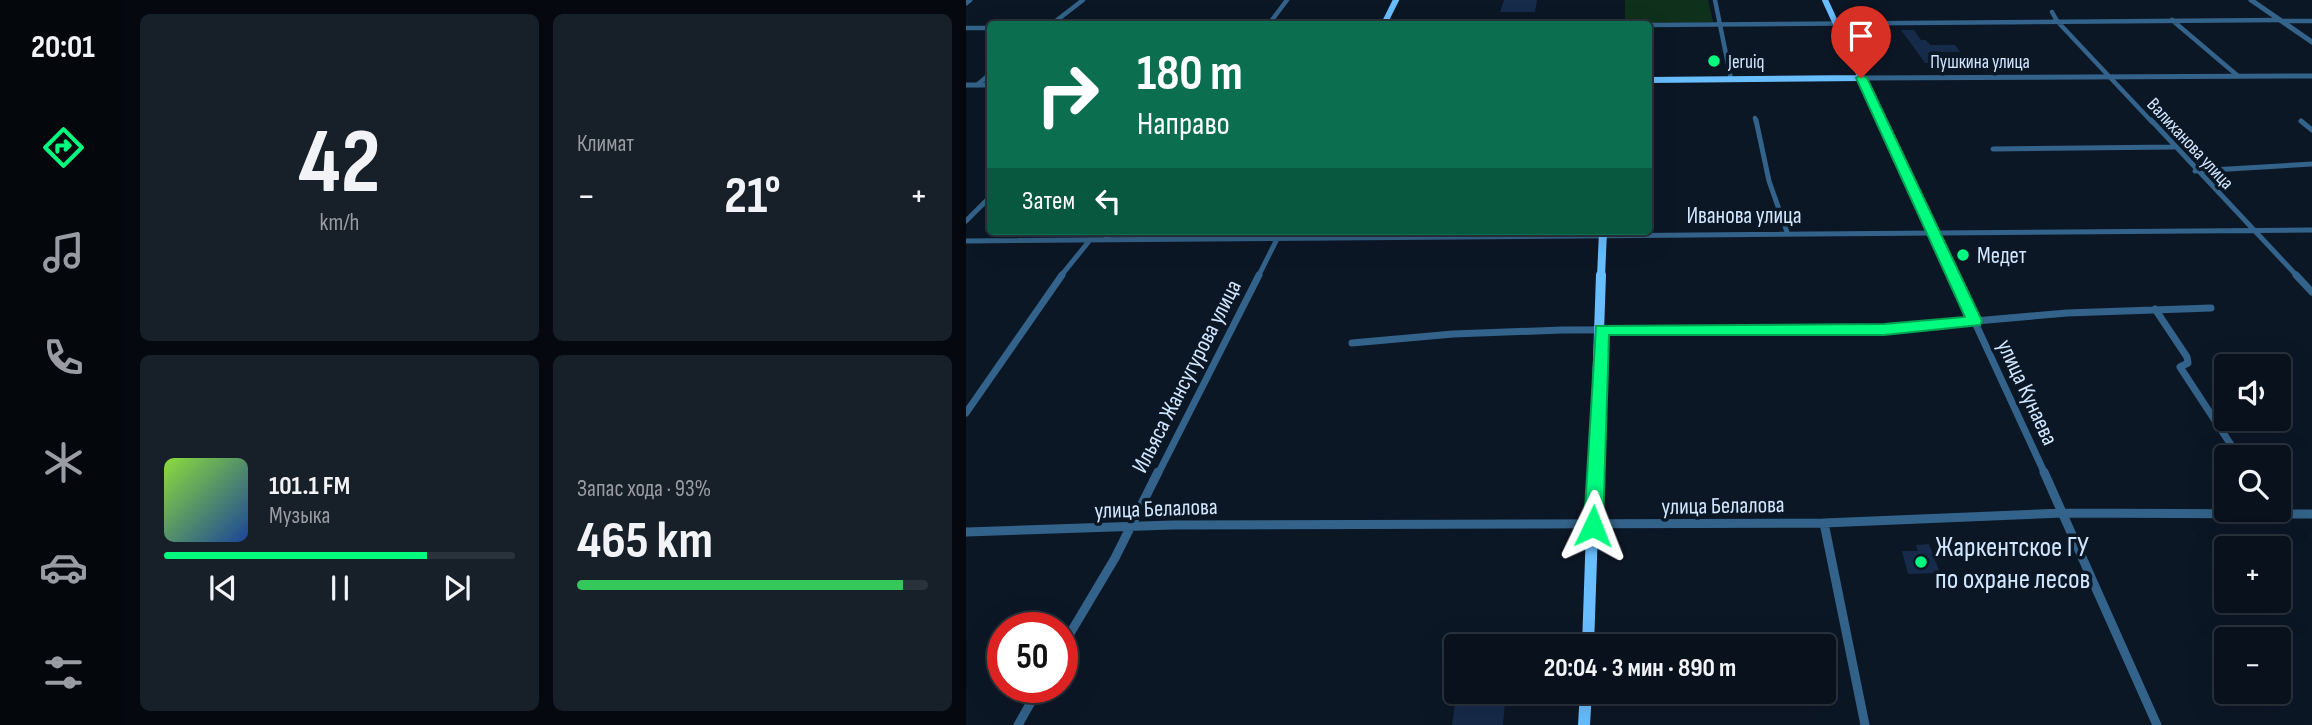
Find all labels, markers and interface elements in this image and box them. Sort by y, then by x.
pin [1831,6,1891,78]
icon: arrive [1842,17,1880,55]
text: 20:01 [31,28,95,67]
text: 180 m [1137,45,1243,104]
icon: right [1022,49,1113,140]
place label: Jeruiq [1727,51,1764,74]
street label: Пушкина улица [1930,51,2030,74]
marker: Jeruiq [1706,53,1722,69]
street label: Валиханова улица [2142,94,2238,195]
text: Направо [1137,105,1230,144]
text: 42 [298,109,381,218]
icon: directions [39,123,88,172]
text: Климат [577,130,634,158]
text: 21° [724,165,781,228]
text: − [577,174,596,219]
text: + [909,174,928,219]
icon: left [1089,182,1127,220]
text: Затем [1022,186,1075,217]
street label: Иванова улица [1686,202,1802,230]
text: km/h [320,209,359,237]
icon: music [39,228,88,277]
place label: Медет [1977,242,2027,270]
marker: Медет [1955,247,1971,263]
street label: Ильяса Жансугурова улица [1126,275,1248,478]
icon: phone [39,333,88,382]
street label: улица Кунаева [1990,335,2064,450]
map controls [2214,354,2291,704]
button: sound [2214,354,2291,431]
icon: climate [39,438,88,487]
button: search [2214,445,2291,522]
text: 101.1 FM [269,471,350,502]
text: Запас хода · 93% [577,475,711,503]
position arrow [1556,489,1630,563]
street label: улица Белалова [1661,491,1785,521]
street label: улица Белалова [1094,493,1218,525]
text: Музыка [269,502,330,530]
text: 465 km [577,510,713,573]
place label: Жаркентское ГУ по охране лесов [1935,531,2090,596]
button: + [2214,536,2291,613]
icon: car [39,543,88,592]
marker: Жаркентское ГУ по охране лесов [1913,554,1929,570]
icon: previous [204,569,242,607]
icon: pause [321,569,359,607]
icon: next [438,569,476,607]
speed limit sign: 50 [987,612,1078,703]
button: − [2214,627,2291,704]
icon: filters [39,648,88,697]
text: 20:04 · 3 мин · 890 m [1544,653,1736,684]

